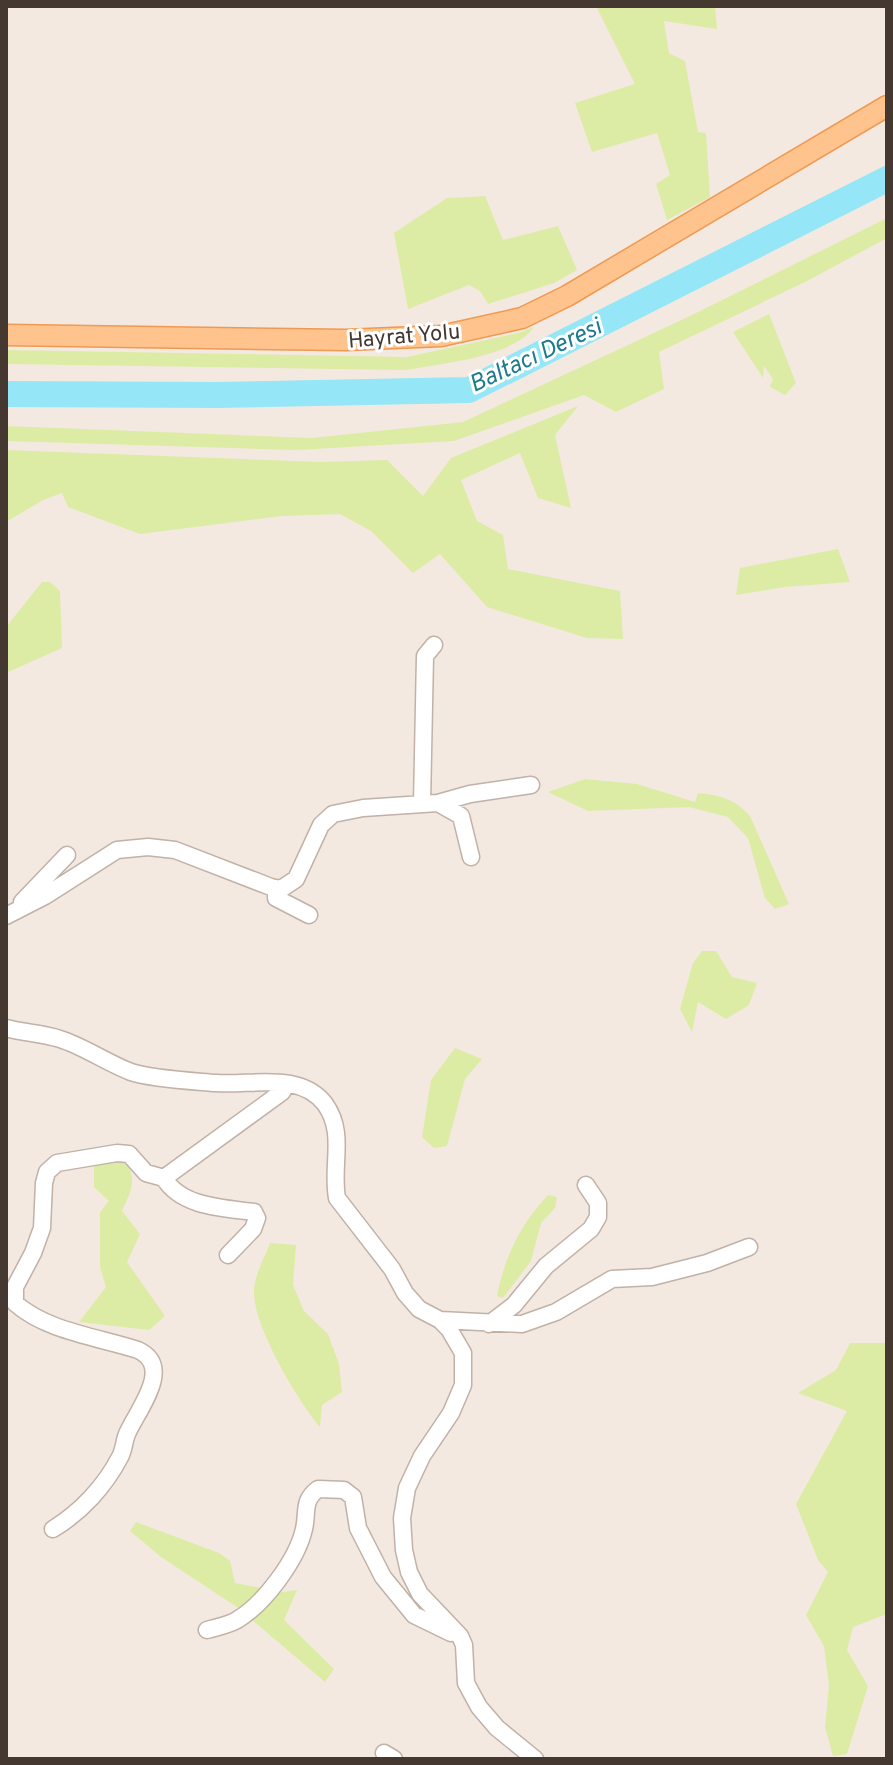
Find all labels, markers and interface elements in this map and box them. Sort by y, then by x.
water label: Baltacı Deresi [465,313,608,401]
street label: Hayrat Yolu [347,319,461,356]

